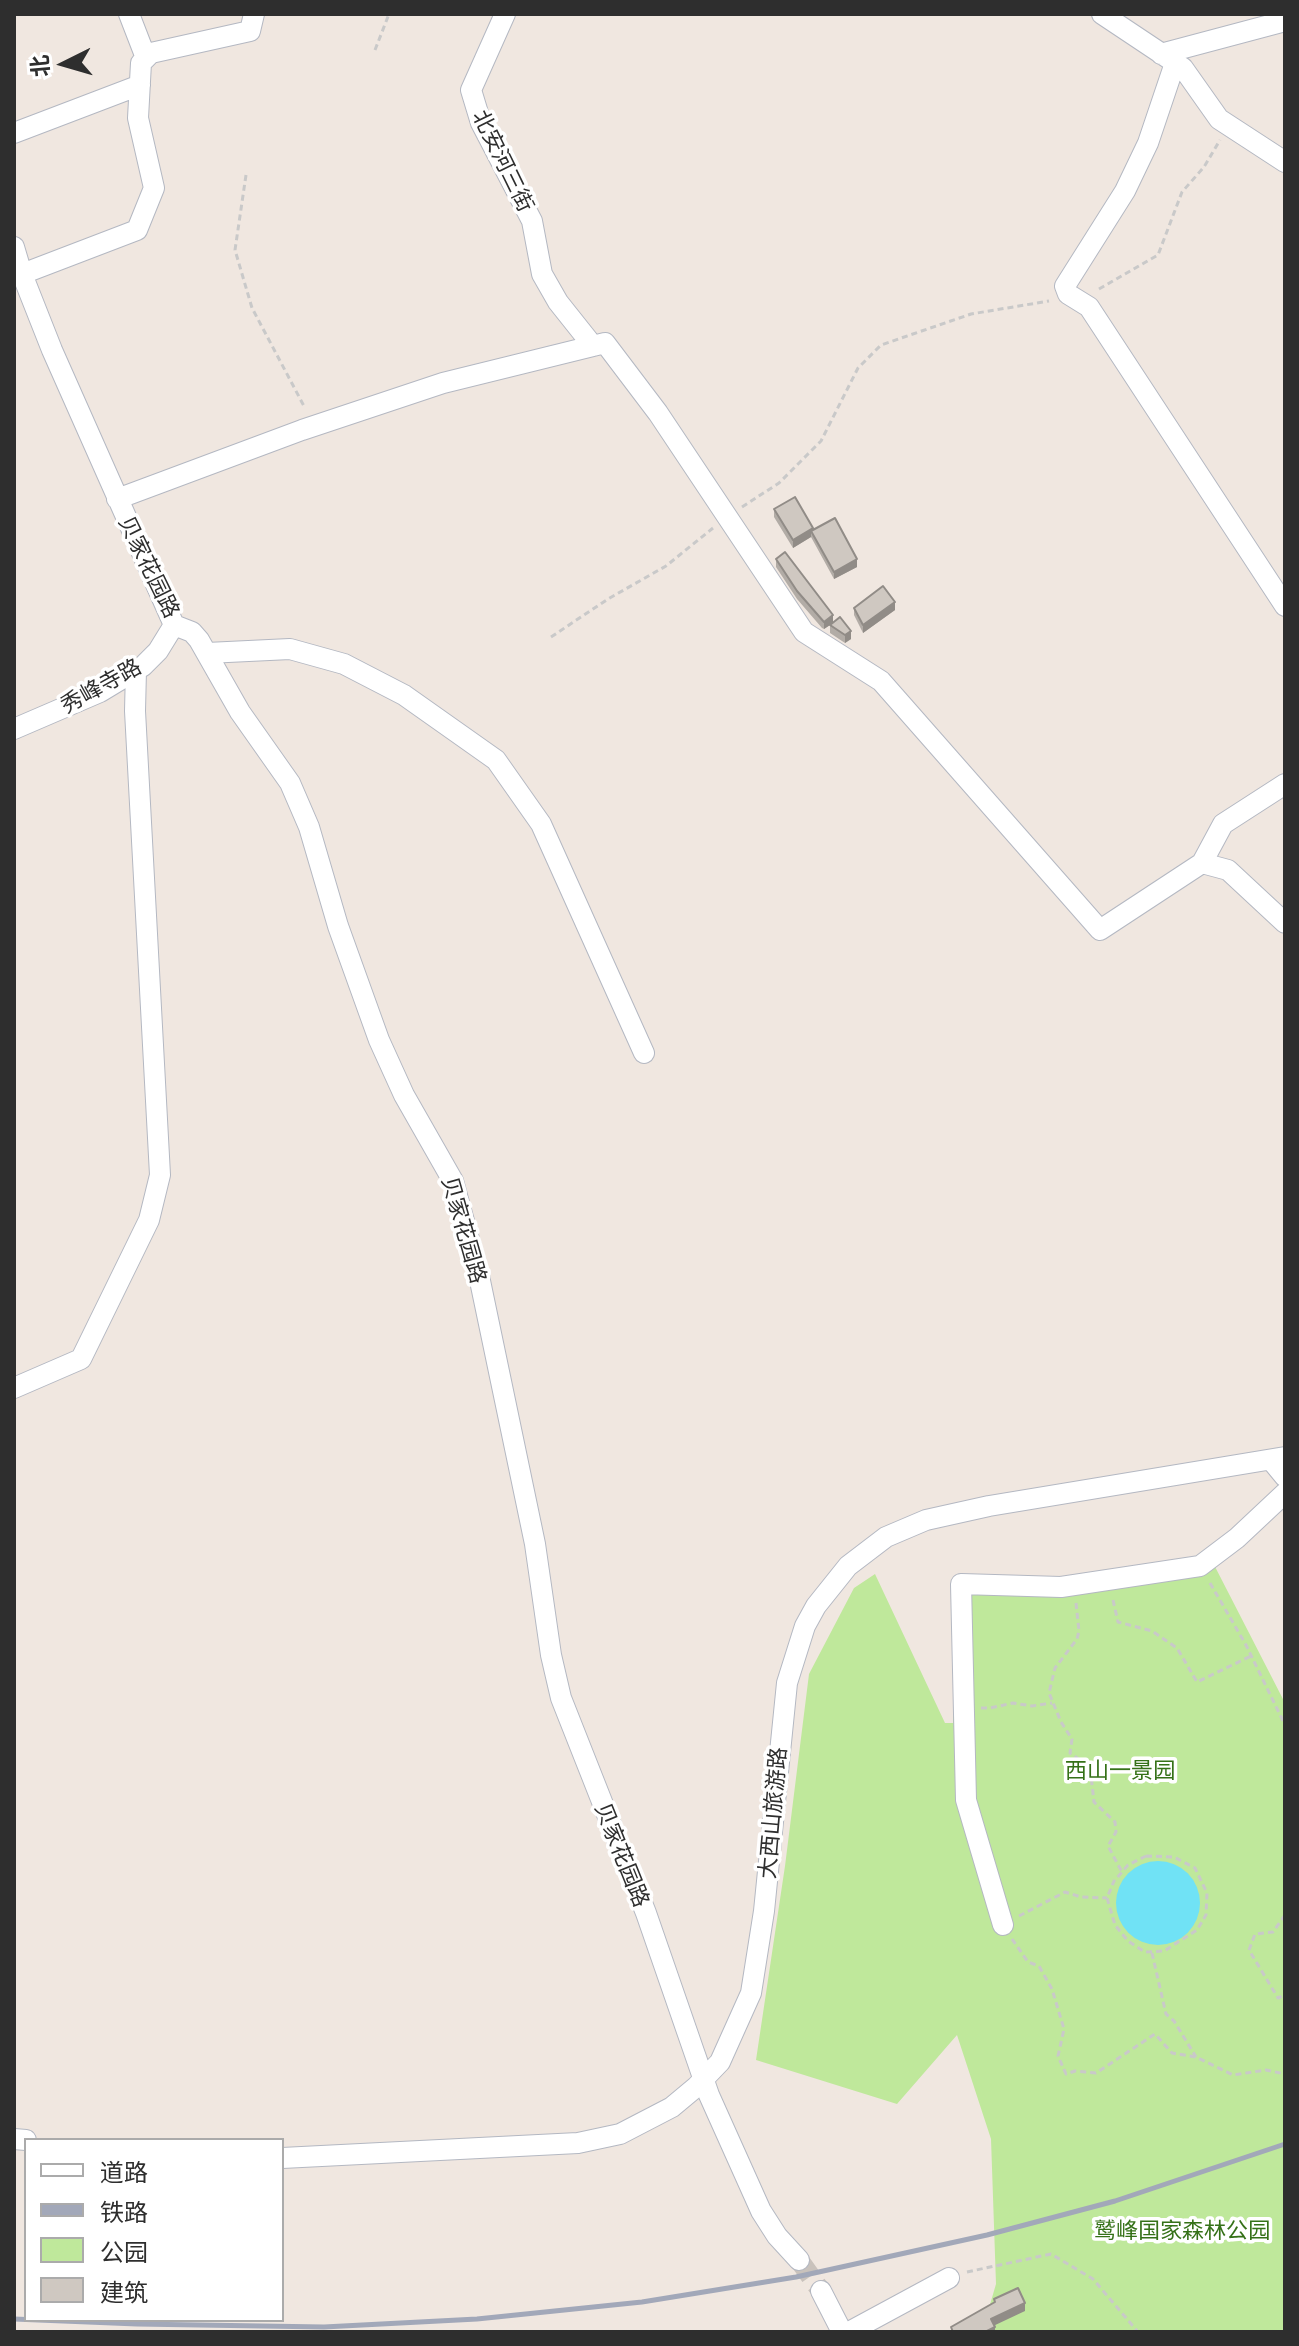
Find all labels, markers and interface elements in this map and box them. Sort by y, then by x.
north arrow [24,24,104,104]
text: 北 [25,54,54,78]
street label: 北安河三街 [467,106,539,216]
street label: 贝家花园路 [113,512,185,622]
street label: 秀峰寺路 [56,653,146,719]
street label: 贝家花园路 [436,1173,492,1287]
street label: 大西山旅游路 [754,1746,792,1880]
park label: 西山一景园 [1065,1758,1175,1784]
street label: 贝家花园路 [589,1799,655,1911]
legend [24,2138,284,2322]
text: 道路 [100,2157,148,2186]
text: 铁路 [100,2197,148,2226]
park label: 鹫峰国家森林公园 [1094,2218,1270,2244]
text: 公园 [100,2237,148,2266]
text: 建筑 [100,2277,148,2306]

